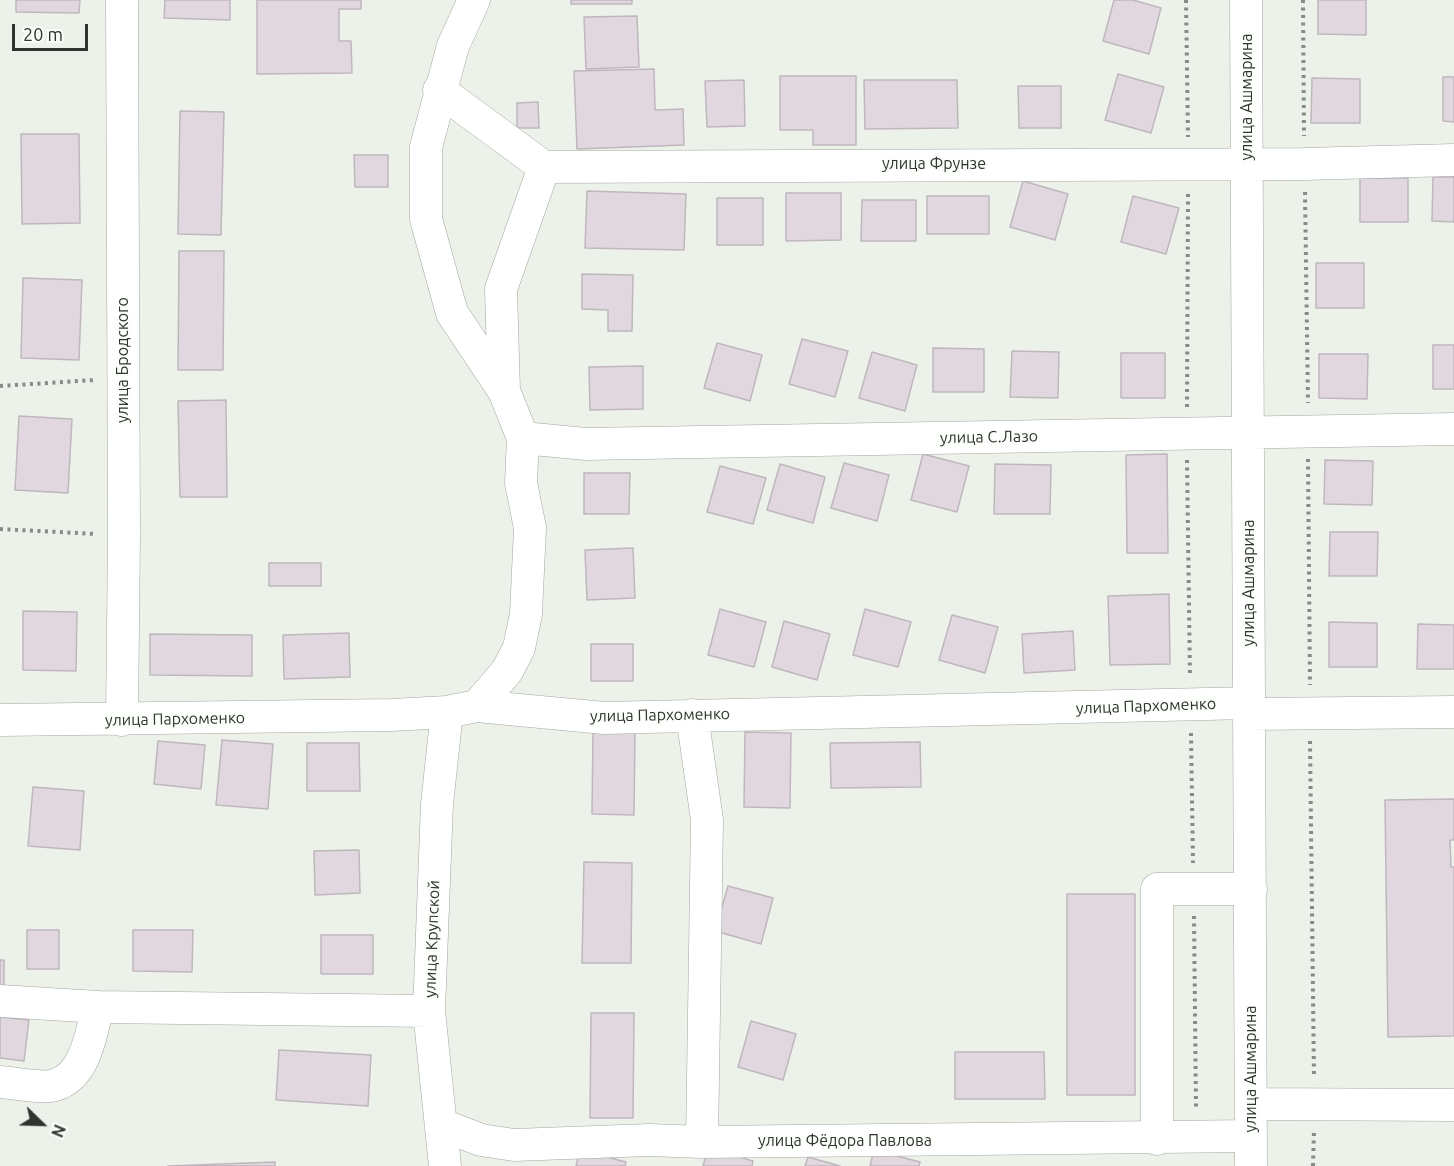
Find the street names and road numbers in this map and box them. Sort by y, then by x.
street label: улица Ашмарина [1237,33,1257,161]
street label: улица Фрунзе [882,154,986,174]
street label: улица Бродского [113,297,133,423]
street label: улица С.Лазо [940,427,1038,447]
street label: улица Ашмарина [1239,519,1259,647]
street label: улица Пархоменко [1076,694,1216,718]
street label: улица Пархоменко [590,704,730,726]
street label: улица Пархоменко [105,708,245,730]
street label: улица Крупской [420,880,444,998]
street label: улица Ашмарина [1241,1005,1261,1133]
street label: улица Фёдора Павлова [758,1131,932,1151]

